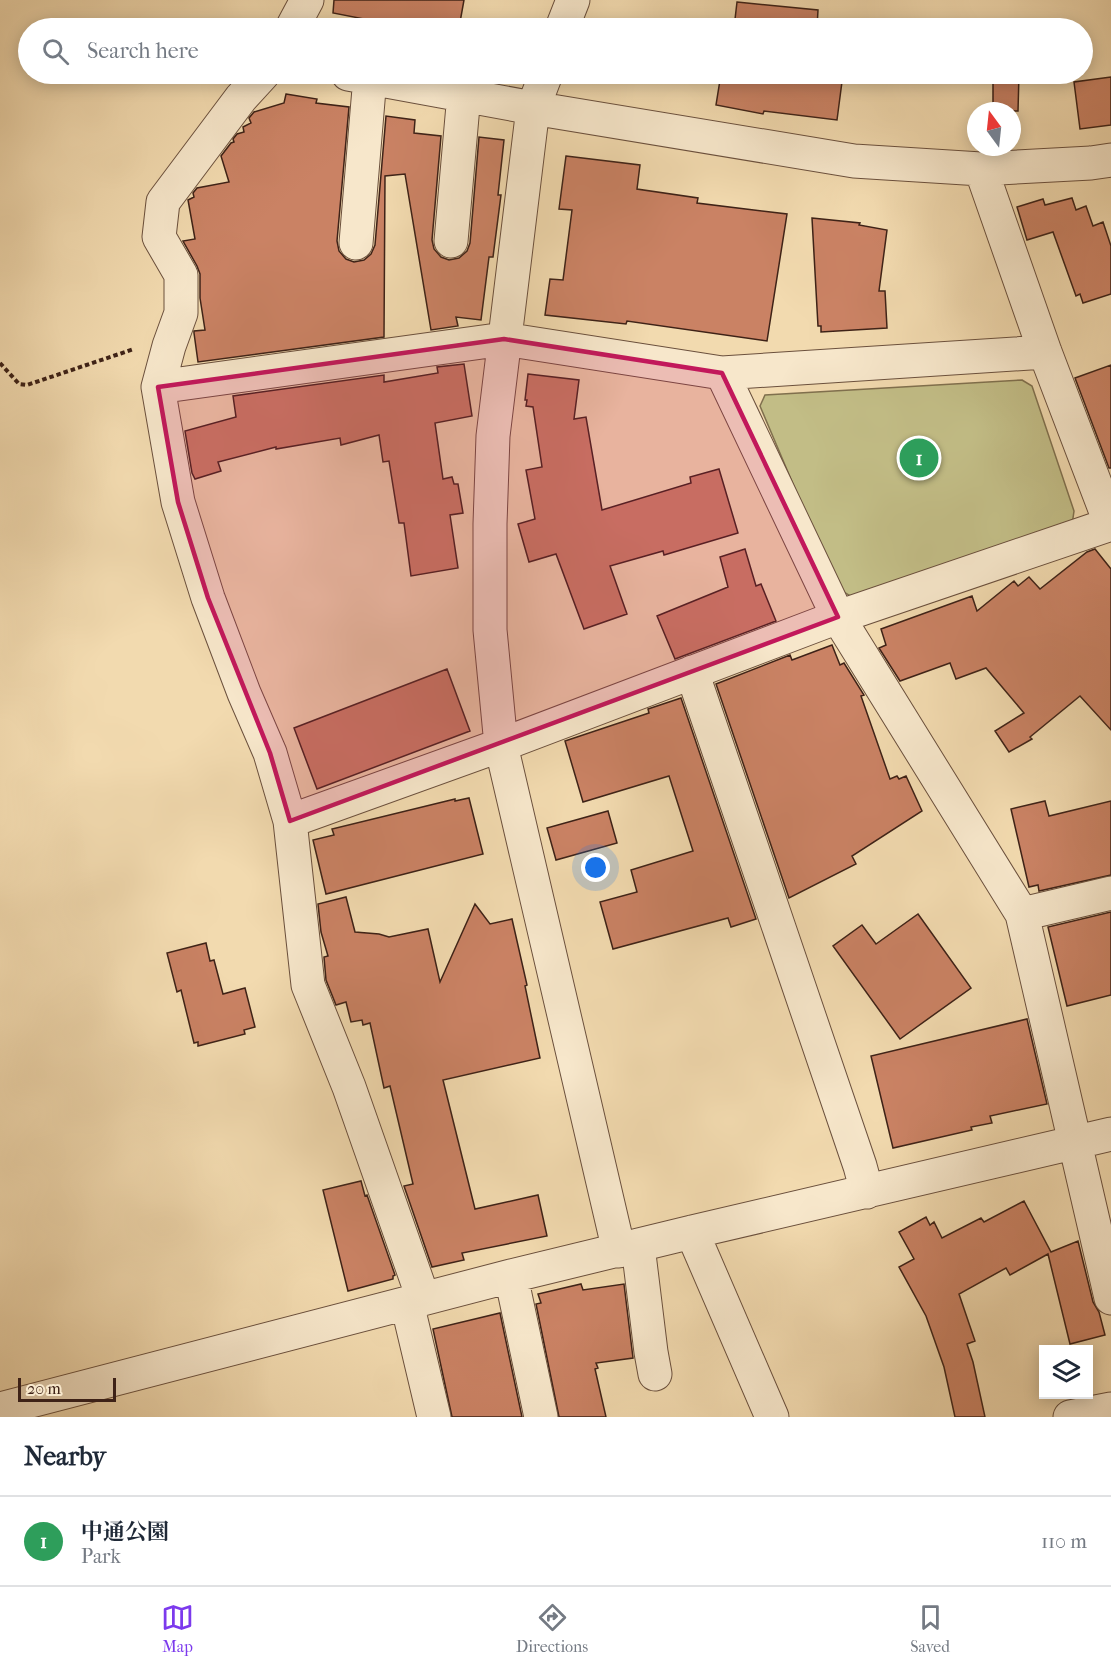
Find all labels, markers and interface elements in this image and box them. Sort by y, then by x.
search box [18,18,1093,84]
icon: search [39,35,72,68]
text: Search here [87,38,199,64]
north arrow [967,102,1021,156]
pin: 1 [900,436,938,480]
your location [581,853,610,882]
map controls [1039,1345,1093,1399]
button: layers [1039,1345,1093,1399]
scale bar [18,1375,116,1402]
text: 20 m [27,1379,61,1398]
text: Nearby [24,1441,106,1472]
text: 中通公園 [81,1519,169,1545]
text: 1 [40,1530,47,1553]
text: 110 m [1041,1530,1087,1553]
text: Park [81,1545,121,1568]
tab: Map [161,1601,194,1656]
tab: Directions [516,1601,588,1656]
tab: Saved [910,1601,950,1656]

